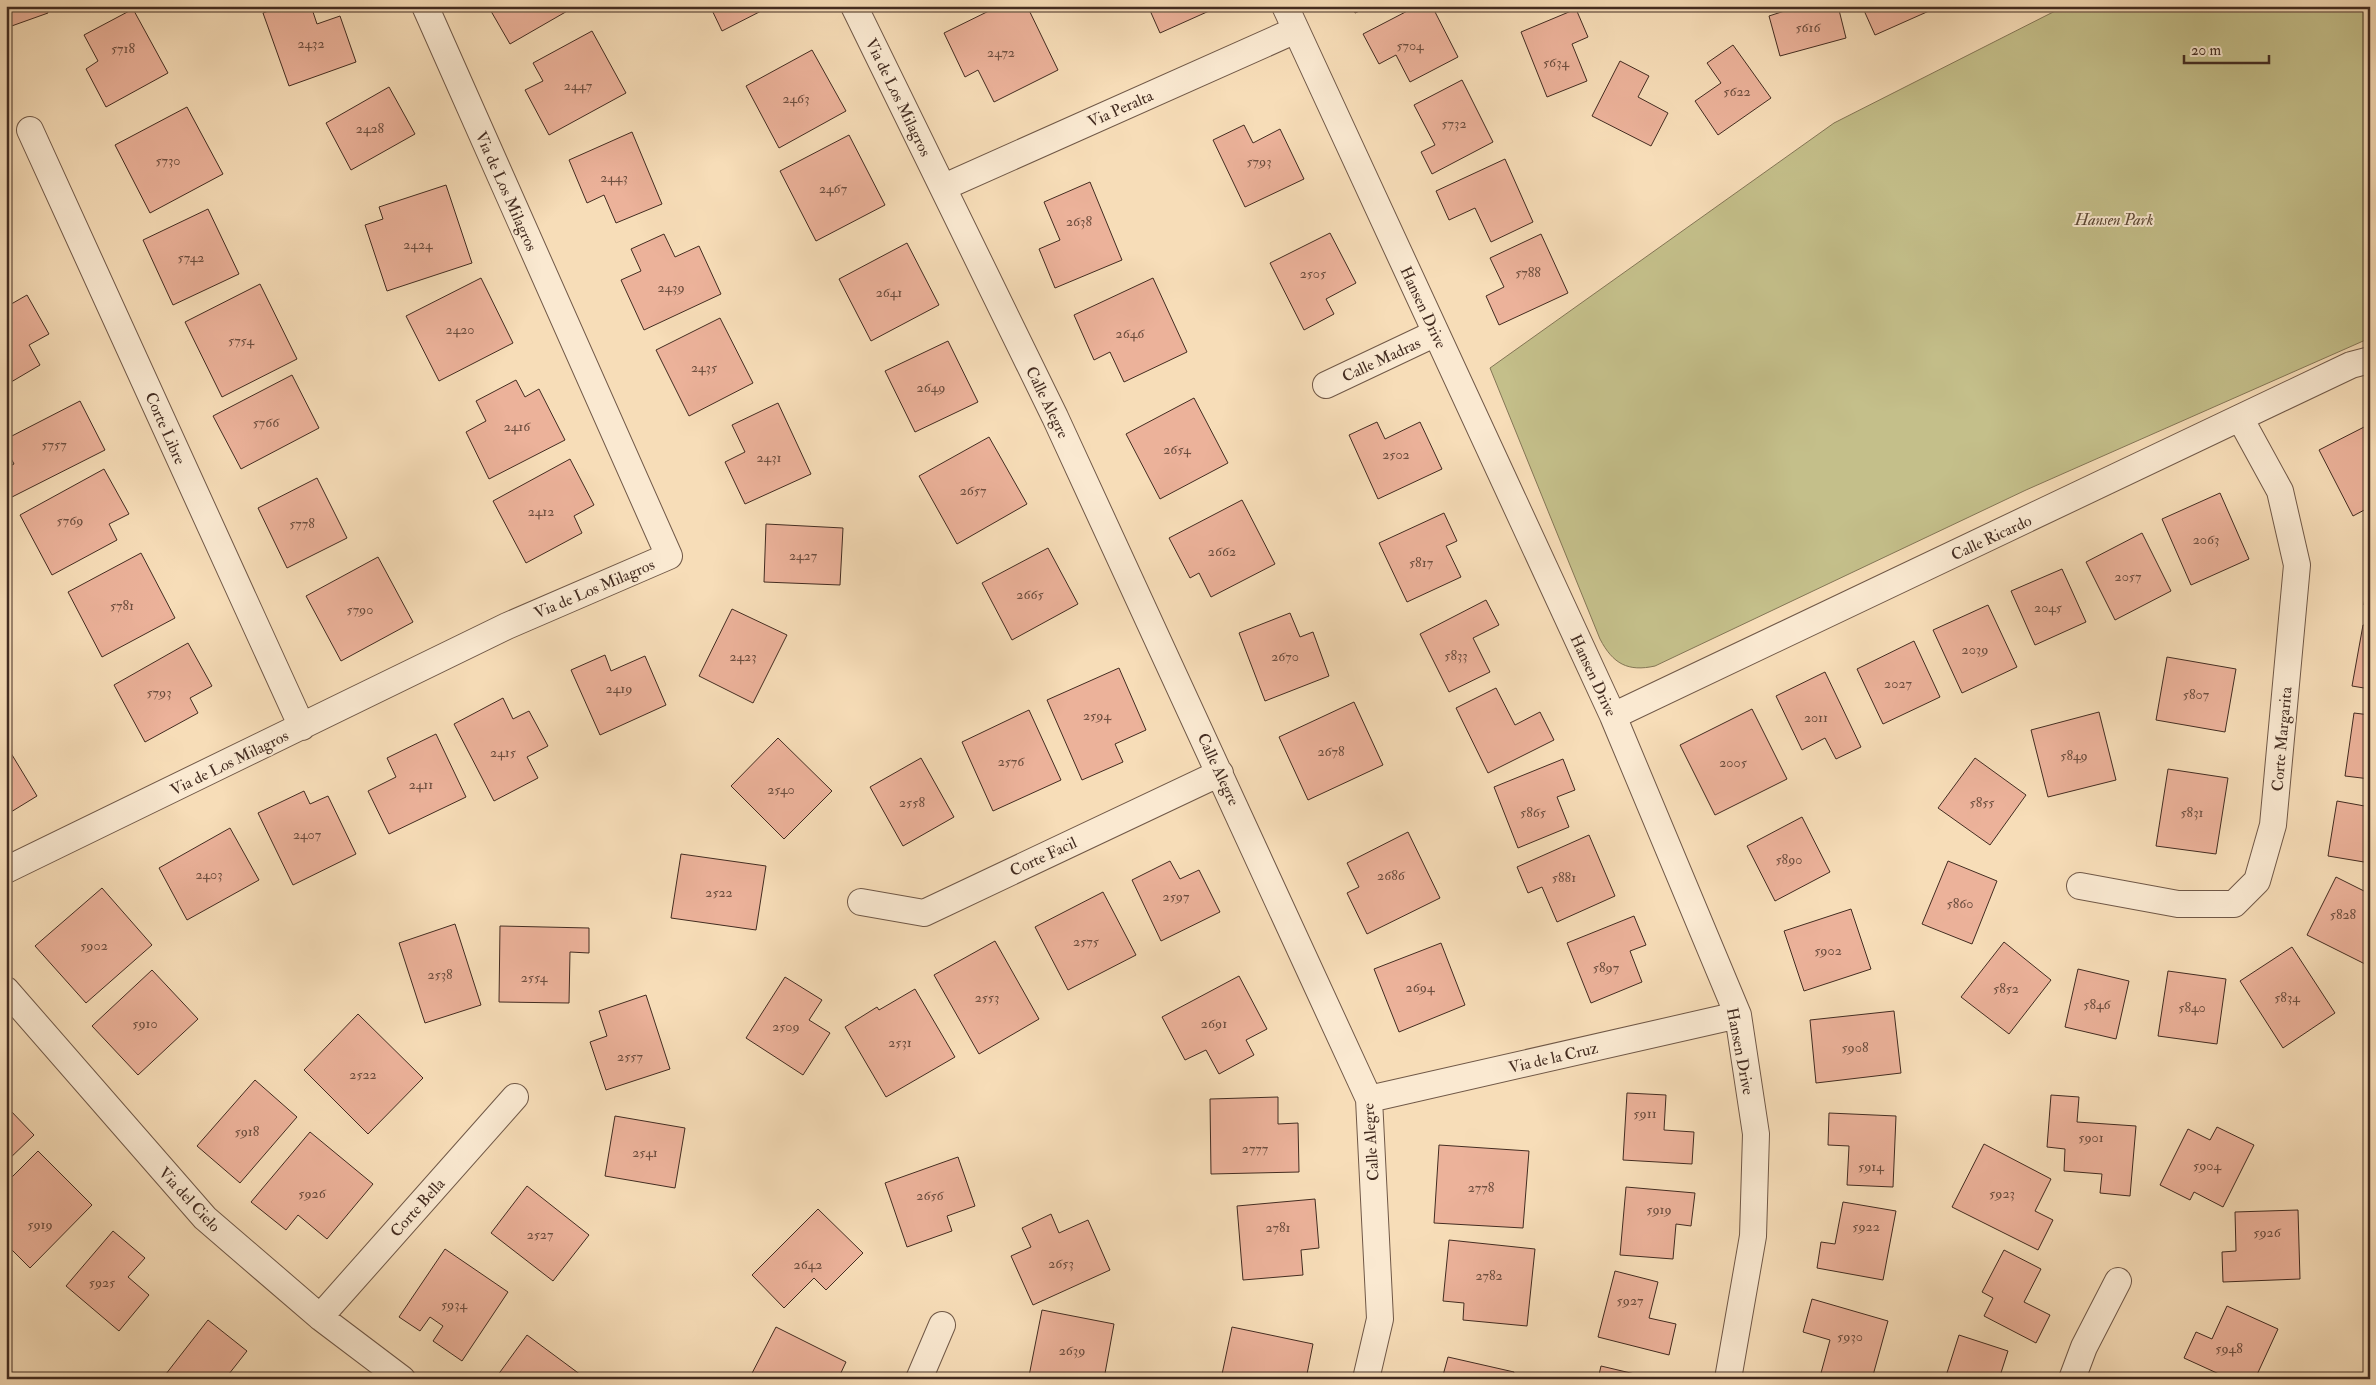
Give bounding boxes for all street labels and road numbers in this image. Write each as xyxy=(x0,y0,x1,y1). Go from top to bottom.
street label: Via de Los Milagros xyxy=(861,35,935,160)
street label: Via Peralta xyxy=(1085,85,1157,132)
street label: Via de Los Milagros xyxy=(471,128,541,254)
street label: Hansen Drive xyxy=(1395,263,1451,352)
street label: Calle Madras xyxy=(1339,333,1424,387)
street label: Calle Alegre xyxy=(1021,363,1073,442)
street label: Corte Libre xyxy=(140,389,190,468)
street label: Calle Ricardo xyxy=(1948,510,2035,565)
street label: Via de Los Milagros xyxy=(531,555,658,623)
street label: Hansen Drive xyxy=(1565,631,1621,720)
street label: Corte Margarita xyxy=(2267,686,2297,792)
street label: Via de Los Milagros xyxy=(167,726,292,800)
street label: Calle Alegre xyxy=(1193,730,1244,809)
street label: Corte Facil xyxy=(1007,833,1080,881)
street label: Hansen Drive xyxy=(1722,1006,1758,1097)
street label: Via de la Cruz xyxy=(1507,1038,1600,1078)
street label: Calle Alegre xyxy=(1358,1102,1384,1181)
street label: Via del Cielo xyxy=(154,1163,225,1237)
street label: Corte Bella xyxy=(386,1174,450,1241)

